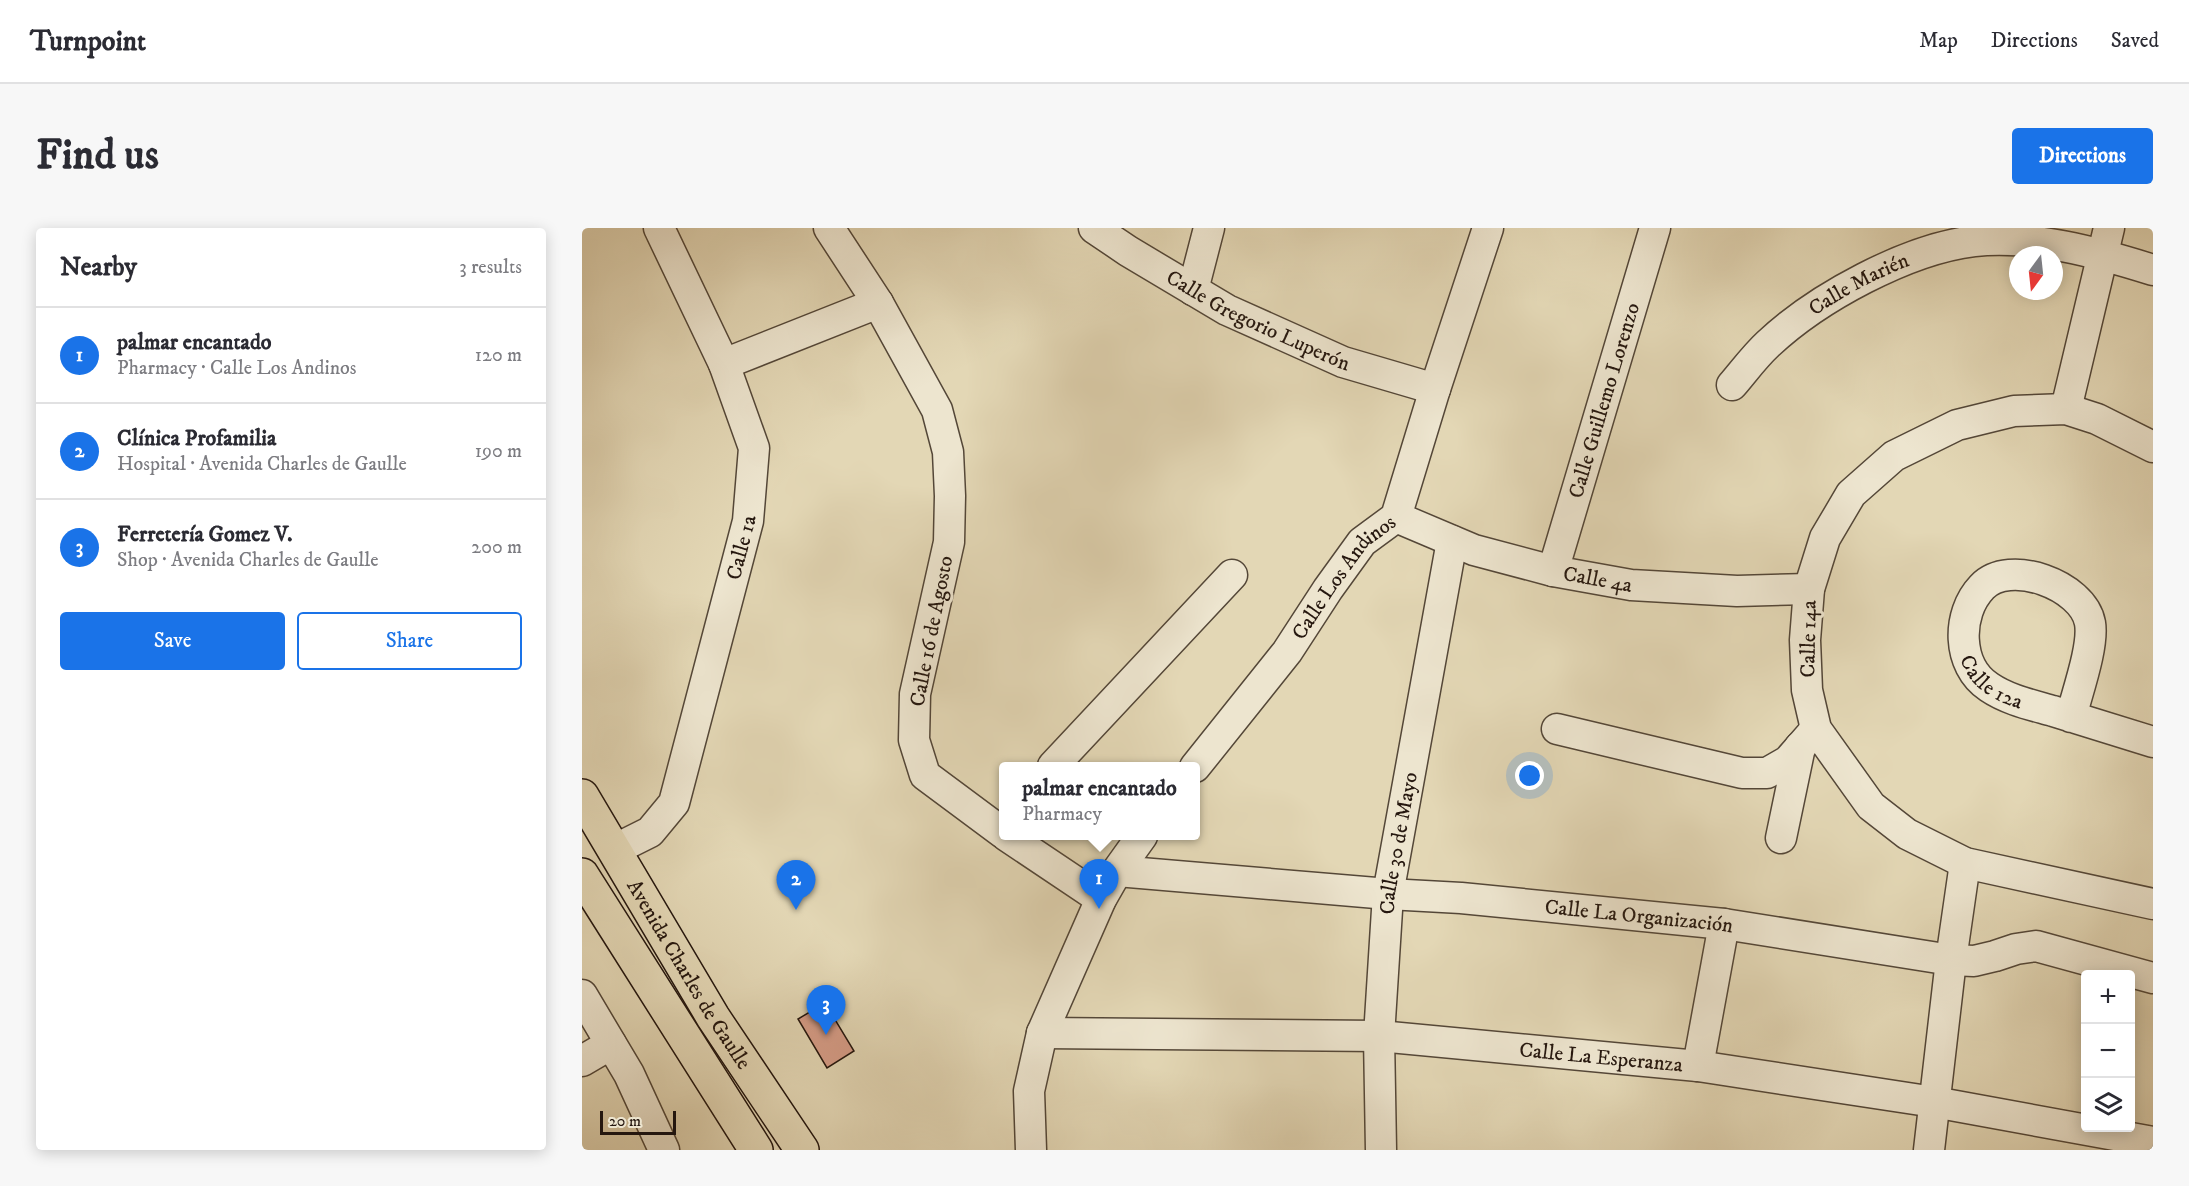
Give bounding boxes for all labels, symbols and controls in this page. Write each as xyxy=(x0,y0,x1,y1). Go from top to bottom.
text: Turnpoint xyxy=(30,24,146,59)
text: Map xyxy=(1919,28,1958,54)
text: Directions xyxy=(1991,28,2078,54)
text: Saved xyxy=(2111,28,2159,54)
button: Directions xyxy=(2012,128,2153,184)
text: Find us xyxy=(36,130,159,182)
north arrow xyxy=(2009,246,2063,300)
street label: Calle Marién xyxy=(1804,248,1913,322)
text: Nearby xyxy=(60,251,137,284)
text: 3 results xyxy=(459,255,522,280)
street label: Calle Gregorio Luperón xyxy=(1161,265,1353,377)
street label: Calle Guillemo Lorenzo xyxy=(1563,300,1646,502)
text: palmar encantado xyxy=(117,329,272,356)
text: 1 xyxy=(76,343,83,368)
text: 120 m xyxy=(475,343,522,368)
text: Pharmacy · Calle Los Andinos xyxy=(117,356,357,381)
text: Clínica Profamilia xyxy=(117,425,276,452)
text: 2 xyxy=(75,439,84,464)
text: 190 m xyxy=(475,439,522,464)
text: Hospital · Avenida Charles de Gaulle xyxy=(117,452,407,477)
street label: Calle Los Andinos xyxy=(1287,510,1401,645)
street label: Calle 1a xyxy=(721,515,762,583)
text: Ferretería Gomez V. xyxy=(117,521,293,548)
text: 3 xyxy=(76,535,83,560)
text: 200 m xyxy=(471,535,522,560)
text: Shop · Avenida Charles de Gaulle xyxy=(117,548,379,573)
street label: Calle 16 de Agosto xyxy=(905,554,959,709)
street label: Calle 4a xyxy=(1561,561,1634,599)
street label: Calle 14a xyxy=(1795,600,1823,678)
button: Save xyxy=(60,612,285,670)
button: Share xyxy=(297,612,522,670)
street label: Calle 12a xyxy=(1953,651,2026,715)
your location xyxy=(1515,761,1544,790)
popup xyxy=(999,762,1200,840)
street label: Calle 30 de Mayo xyxy=(1375,770,1424,915)
text: palmar encantado xyxy=(1022,775,1177,802)
text: Pharmacy xyxy=(1022,802,1102,827)
pin: 2 xyxy=(776,860,816,910)
pin: 1 xyxy=(1080,860,1118,909)
street label: Avenida Charles de Gaulle xyxy=(620,875,757,1075)
street label: Calle La Organización xyxy=(1544,894,1735,939)
map controls xyxy=(2081,970,2135,1132)
button: + xyxy=(2081,970,2135,1024)
pin: 3 xyxy=(806,986,846,1035)
button: − xyxy=(2081,1024,2135,1078)
street label: Calle La Esperanza xyxy=(1518,1037,1684,1079)
button: layers xyxy=(2081,1078,2135,1132)
scale bar xyxy=(600,1108,676,1136)
text: 20 m xyxy=(609,1111,641,1131)

